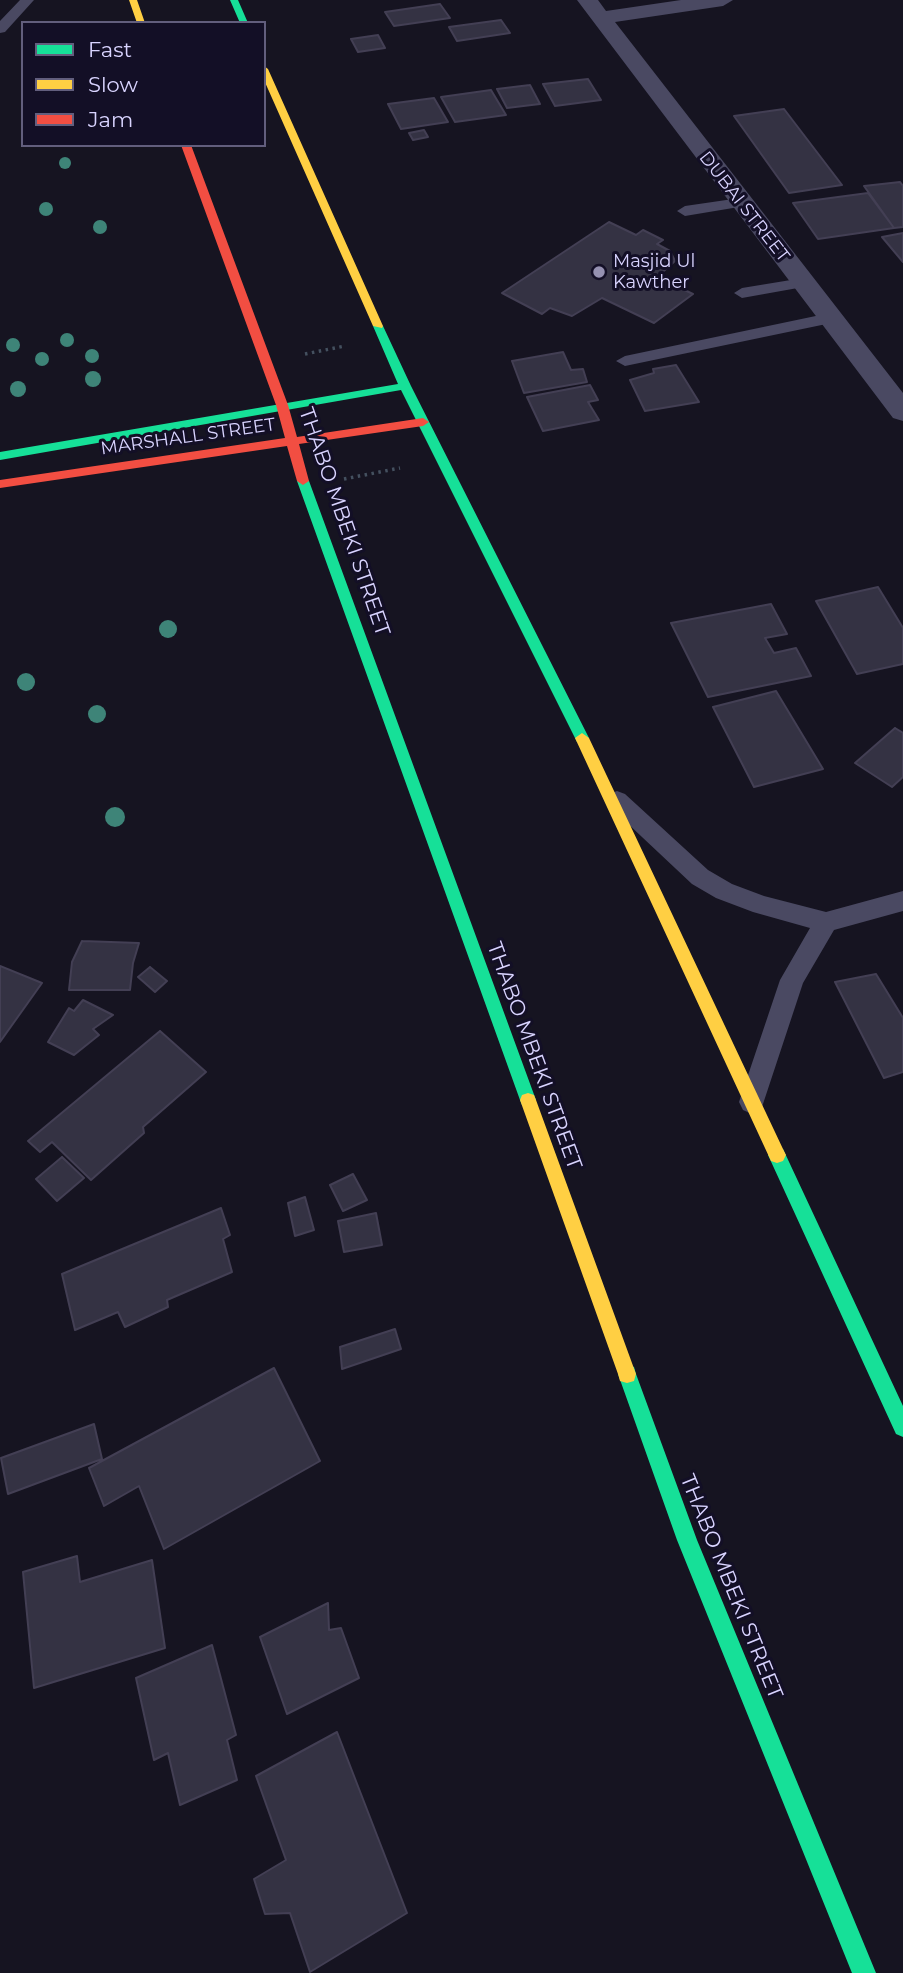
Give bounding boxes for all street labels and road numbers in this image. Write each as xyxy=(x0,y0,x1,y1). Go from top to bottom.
street label: DUBAI STREET xyxy=(694,147,794,267)
street label: THABO MBEKI STREET xyxy=(293,404,395,640)
street label: MARSHALL STREET xyxy=(99,414,277,460)
street label: THABO MBEKI STREET xyxy=(481,939,587,1173)
street label: THABO MBEKI STREET xyxy=(674,1471,788,1703)

